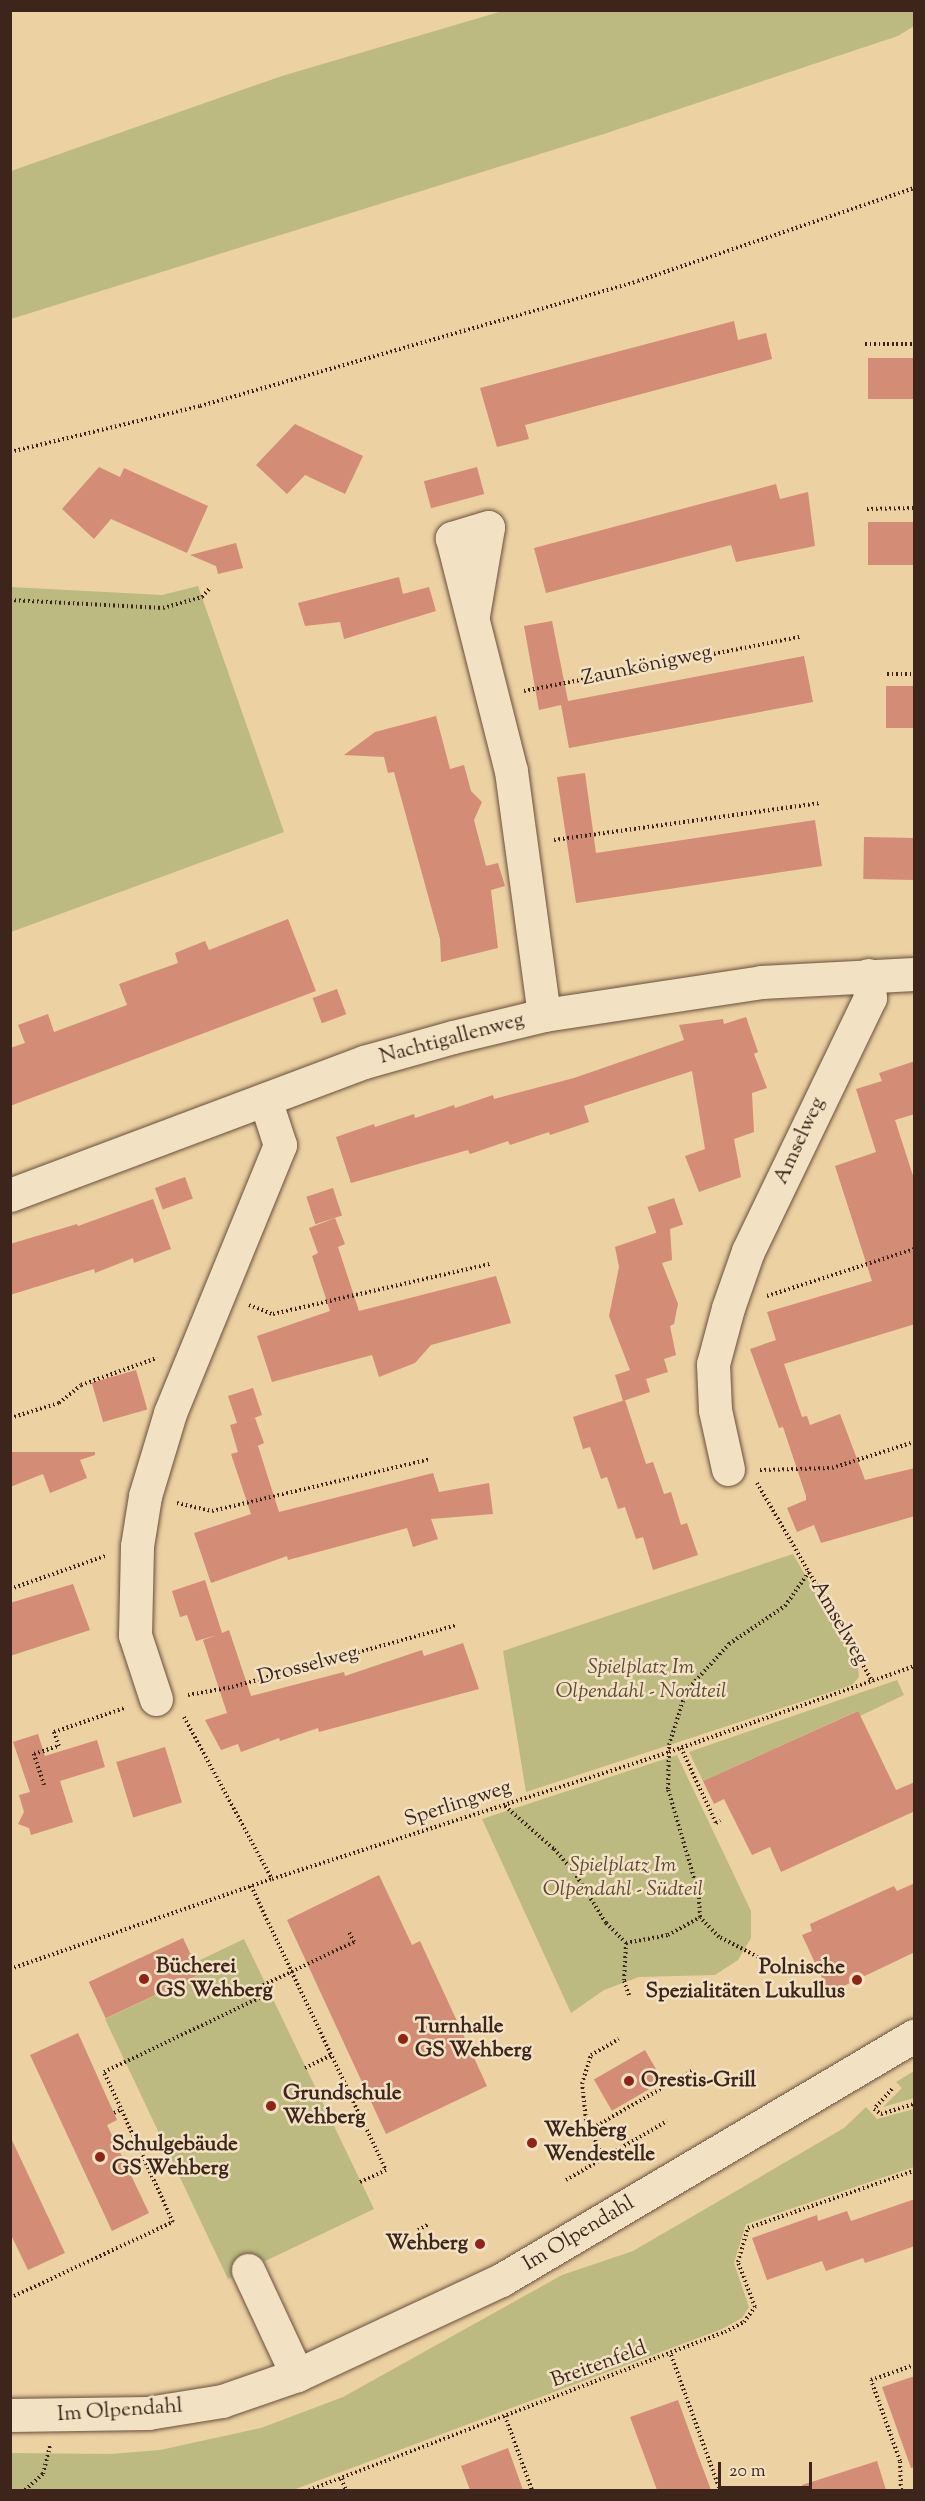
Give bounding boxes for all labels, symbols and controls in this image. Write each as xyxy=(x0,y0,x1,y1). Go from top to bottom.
street label: Zaunkönigweg xyxy=(580,640,714,692)
street label: Nachtigallenweg xyxy=(377,1008,527,1070)
street label: Amselweg xyxy=(769,1093,831,1189)
street label: Amselweg xyxy=(805,1576,873,1670)
street label: Drosselweg xyxy=(255,1641,361,1691)
park label: Spielplatz Im Olpendahl - Nordteil xyxy=(556,1655,726,1705)
street label: Sperlingweg xyxy=(401,1775,515,1833)
park label: Spielplatz Im Olpendahl - Südteil xyxy=(543,1853,703,1903)
place label: Bücherei GS Wehberg xyxy=(156,1954,273,2004)
place label: Polnische Spezialitäten Lukullus xyxy=(645,1955,845,2005)
marker: Bücherei GS Wehberg xyxy=(137,1972,151,1986)
marker: Polnische Spezialitäten Lukullus xyxy=(850,1973,864,1987)
place label: Turnhalle GS Wehberg xyxy=(415,2014,532,2064)
marker: Turnhalle GS Wehberg xyxy=(396,2032,410,2046)
place label: Orestis-Grill xyxy=(641,2068,756,2094)
marker: Orestis-Grill xyxy=(622,2074,636,2088)
place label: Grundschule Wehberg xyxy=(283,2081,402,2131)
marker: Grundschule Wehberg xyxy=(264,2099,278,2113)
place label: Wehberg Wendestelle xyxy=(544,2118,655,2168)
place label: Schulgebäude GS Wehberg xyxy=(112,2132,238,2182)
marker: Wehberg Wendestelle xyxy=(525,2136,539,2150)
marker: Schulgebäude GS Wehberg xyxy=(93,2150,107,2164)
street label: Im Olpendahl xyxy=(519,2191,639,2277)
place label: Wehberg xyxy=(386,2231,468,2257)
marker: Wehberg xyxy=(473,2237,487,2251)
street label: Breitenfeld xyxy=(548,2336,650,2394)
street label: Im Olpendahl xyxy=(56,2394,184,2428)
scale bar xyxy=(721,2450,816,2488)
text: 20 m xyxy=(729,2459,766,2485)

